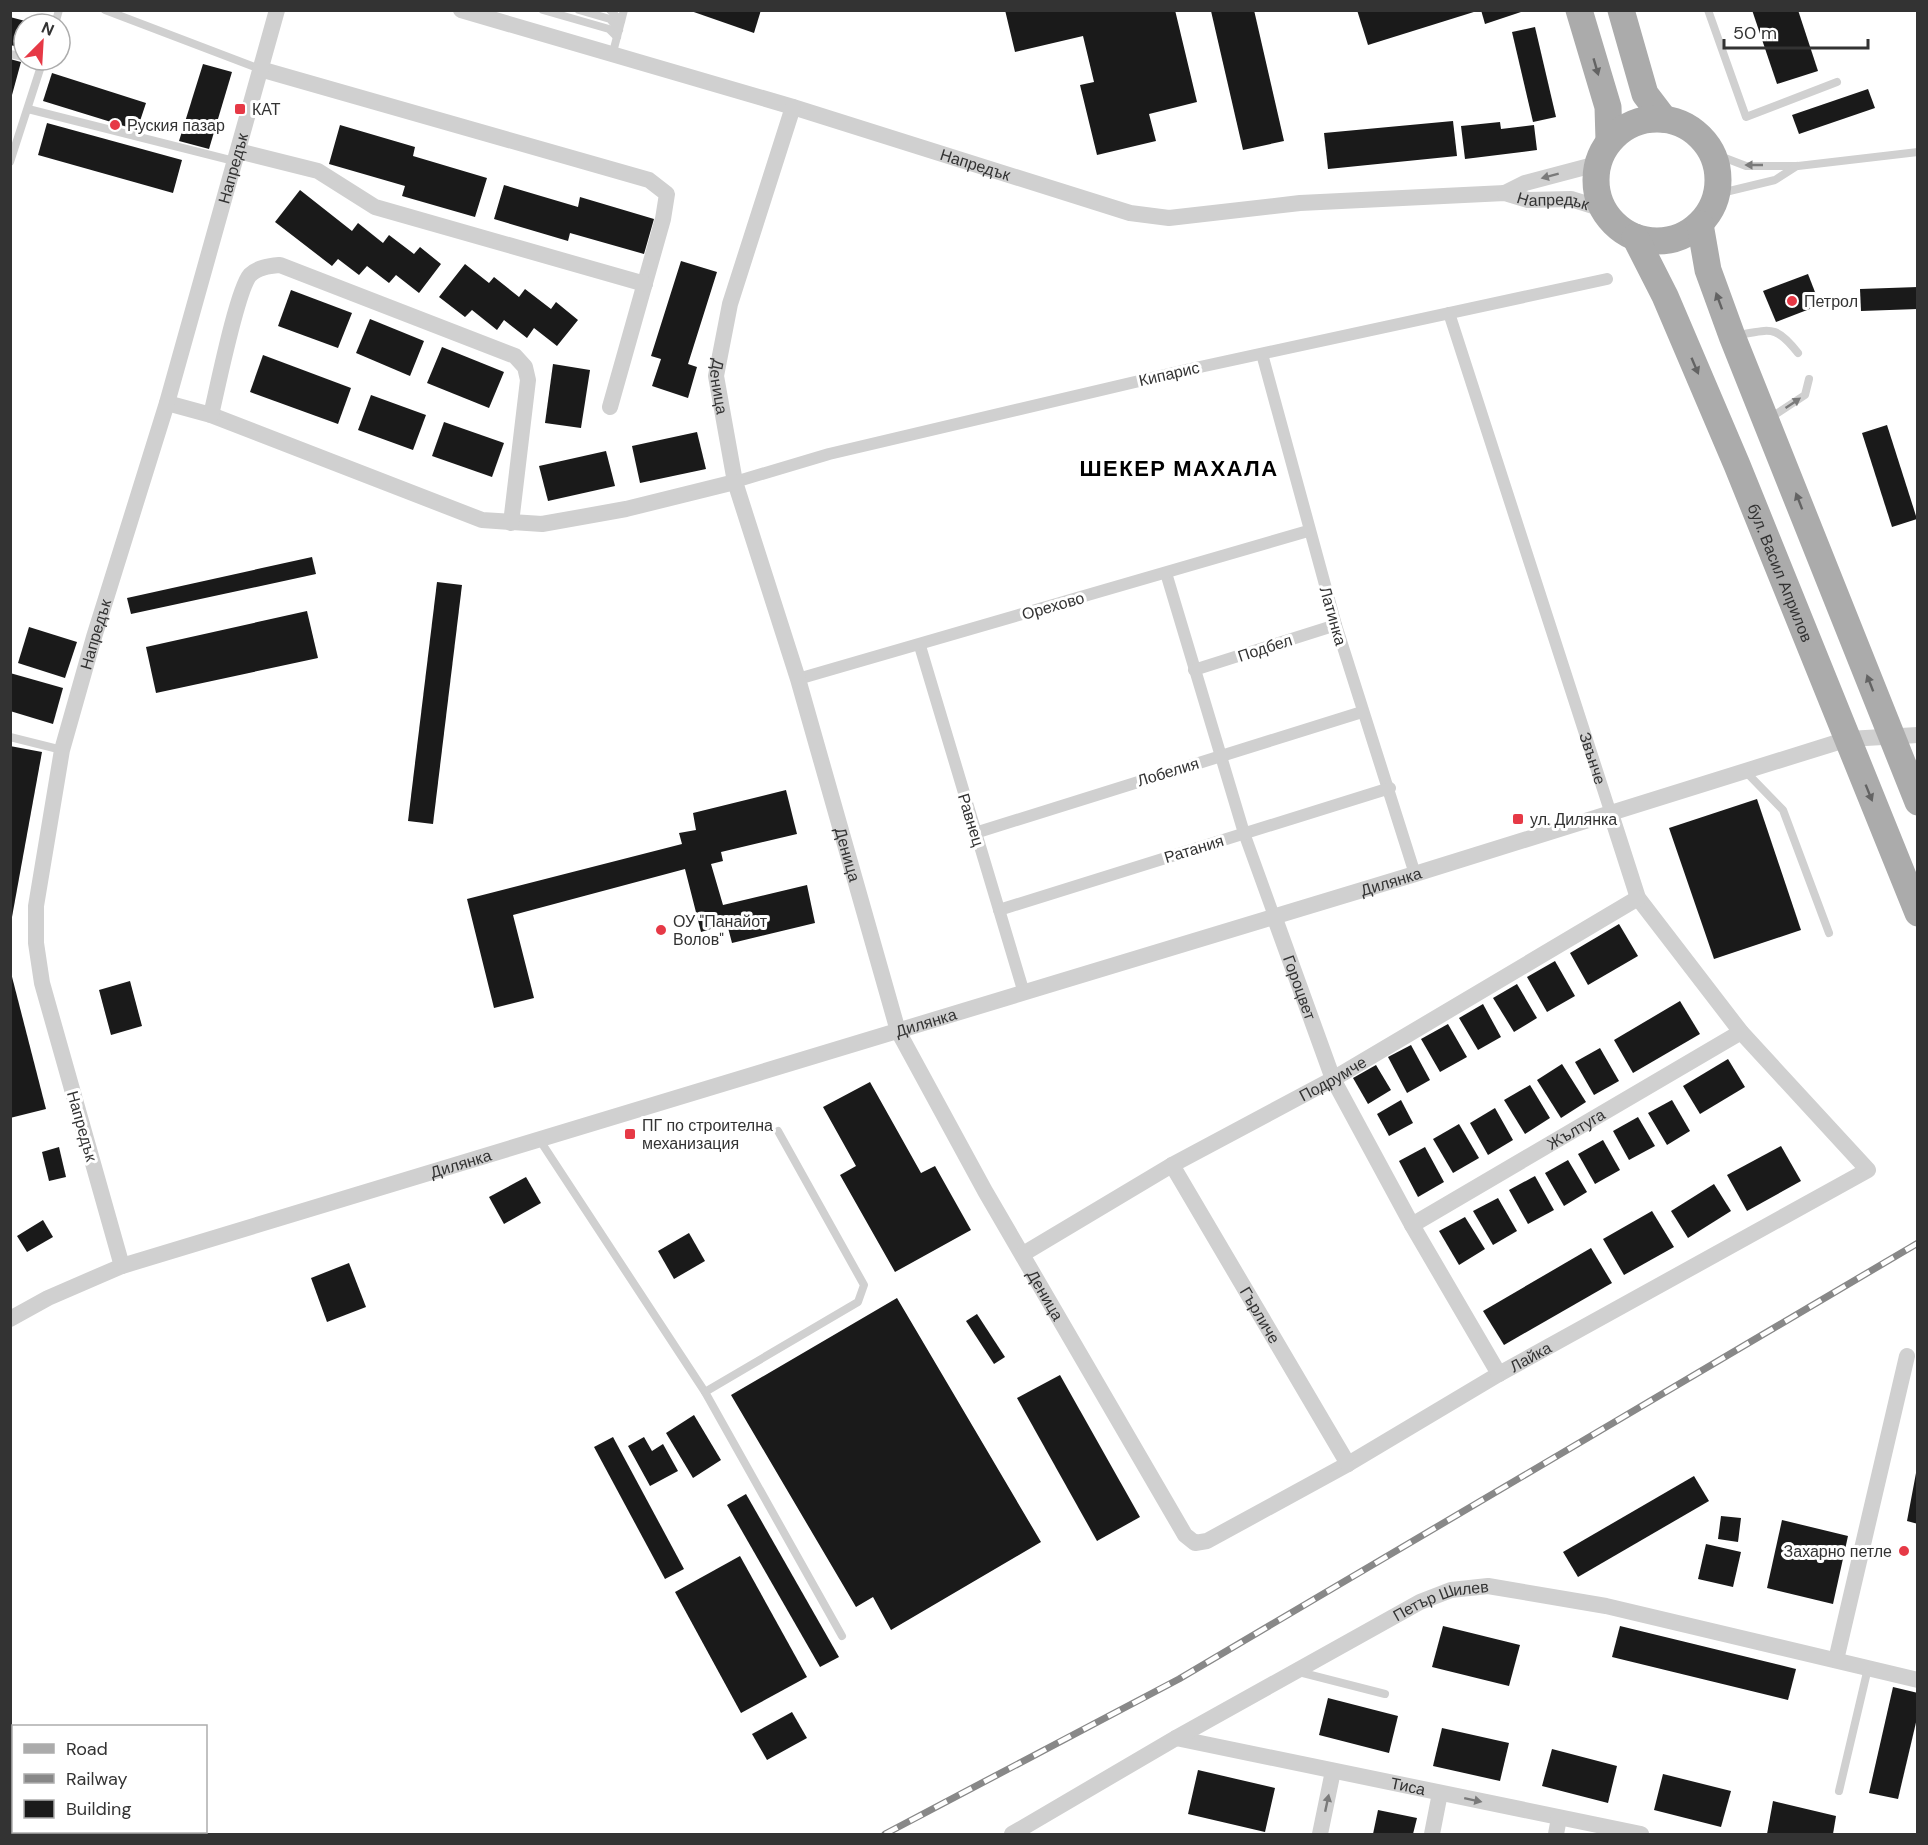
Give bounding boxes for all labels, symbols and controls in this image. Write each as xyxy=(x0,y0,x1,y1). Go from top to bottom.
north arrow xyxy=(12,12,72,72)
scale bar xyxy=(1724,12,1868,50)
text: N xyxy=(38,17,57,41)
text: 50 m xyxy=(1733,21,1777,45)
one-way arrow xyxy=(1592,58,1601,76)
place label: КАТ xyxy=(252,99,281,120)
marker: КАТ xyxy=(233,102,247,116)
place label: Руския пазар xyxy=(127,115,225,136)
marker: Руския пазар xyxy=(108,118,122,132)
street label: Напредък xyxy=(213,130,253,206)
street label: Напредък xyxy=(938,143,1014,186)
one-way arrow xyxy=(1744,160,1763,170)
one-way arrow xyxy=(1541,172,1559,181)
street label: Напредък xyxy=(1515,187,1593,215)
one-way arrow xyxy=(1714,291,1724,309)
place label: Петрол xyxy=(1804,291,1858,312)
marker: Петрол xyxy=(1785,294,1799,308)
street label: Деница xyxy=(705,357,733,416)
street label: Кипарис xyxy=(1137,357,1201,391)
one-way arrow xyxy=(1690,358,1700,376)
one-way arrow xyxy=(1785,398,1801,409)
district label: ШЕКЕР МАХАЛА xyxy=(1079,454,1279,483)
one-way arrow xyxy=(1794,492,1803,510)
street label: бул. Васил Априлов xyxy=(1743,500,1818,645)
street label: Латинка xyxy=(1315,584,1351,648)
street label: Орехово xyxy=(1019,587,1087,625)
street label: Напредък xyxy=(75,596,116,672)
street label: Подбел xyxy=(1235,629,1295,667)
one-way arrow xyxy=(1865,674,1875,692)
street label: Звънче xyxy=(1575,730,1611,787)
street label: Лобелия xyxy=(1134,753,1202,791)
one-way arrow xyxy=(1865,785,1875,803)
street label: Равнец xyxy=(953,791,989,849)
place label: ул. Дилянка xyxy=(1530,809,1617,830)
marker: ул. Дилянка xyxy=(1511,812,1525,826)
street label: Деница xyxy=(830,825,866,884)
street label: Ратания xyxy=(1162,830,1226,868)
street label: Дилянка xyxy=(1358,862,1424,900)
place label: ОУ "Панайот Волов" xyxy=(673,911,768,950)
marker: ОУ "Панайот Волов" xyxy=(654,923,668,937)
street label: Гороцвет xyxy=(1279,952,1321,1023)
street label: Дилянка xyxy=(893,1003,959,1041)
street label: Подрумче xyxy=(1295,1051,1370,1106)
street label: Напредък xyxy=(62,1088,102,1165)
street label: Жълтуга xyxy=(1543,1104,1609,1154)
place label: ПГ по строителна механизация xyxy=(642,1115,773,1154)
marker: ПГ по строителна механизация xyxy=(623,1127,637,1141)
street label: Дилянка xyxy=(428,1144,494,1182)
street label: Деница xyxy=(1022,1266,1069,1324)
street label: Гърличе xyxy=(1235,1283,1285,1347)
street label: Лайка xyxy=(1506,1337,1555,1377)
place label: Захарно петле xyxy=(1784,1541,1892,1562)
marker: Захарно петле xyxy=(1897,1544,1911,1558)
street label: Петър Шилев xyxy=(1389,1576,1490,1626)
legend xyxy=(12,1725,207,1833)
text: Road xyxy=(66,1737,108,1761)
text: Railway xyxy=(66,1767,128,1791)
street label: Тиса xyxy=(1389,1772,1427,1800)
one-way arrow xyxy=(1322,1793,1332,1812)
one-way arrow xyxy=(1463,1796,1482,1805)
text: Building xyxy=(66,1797,131,1821)

